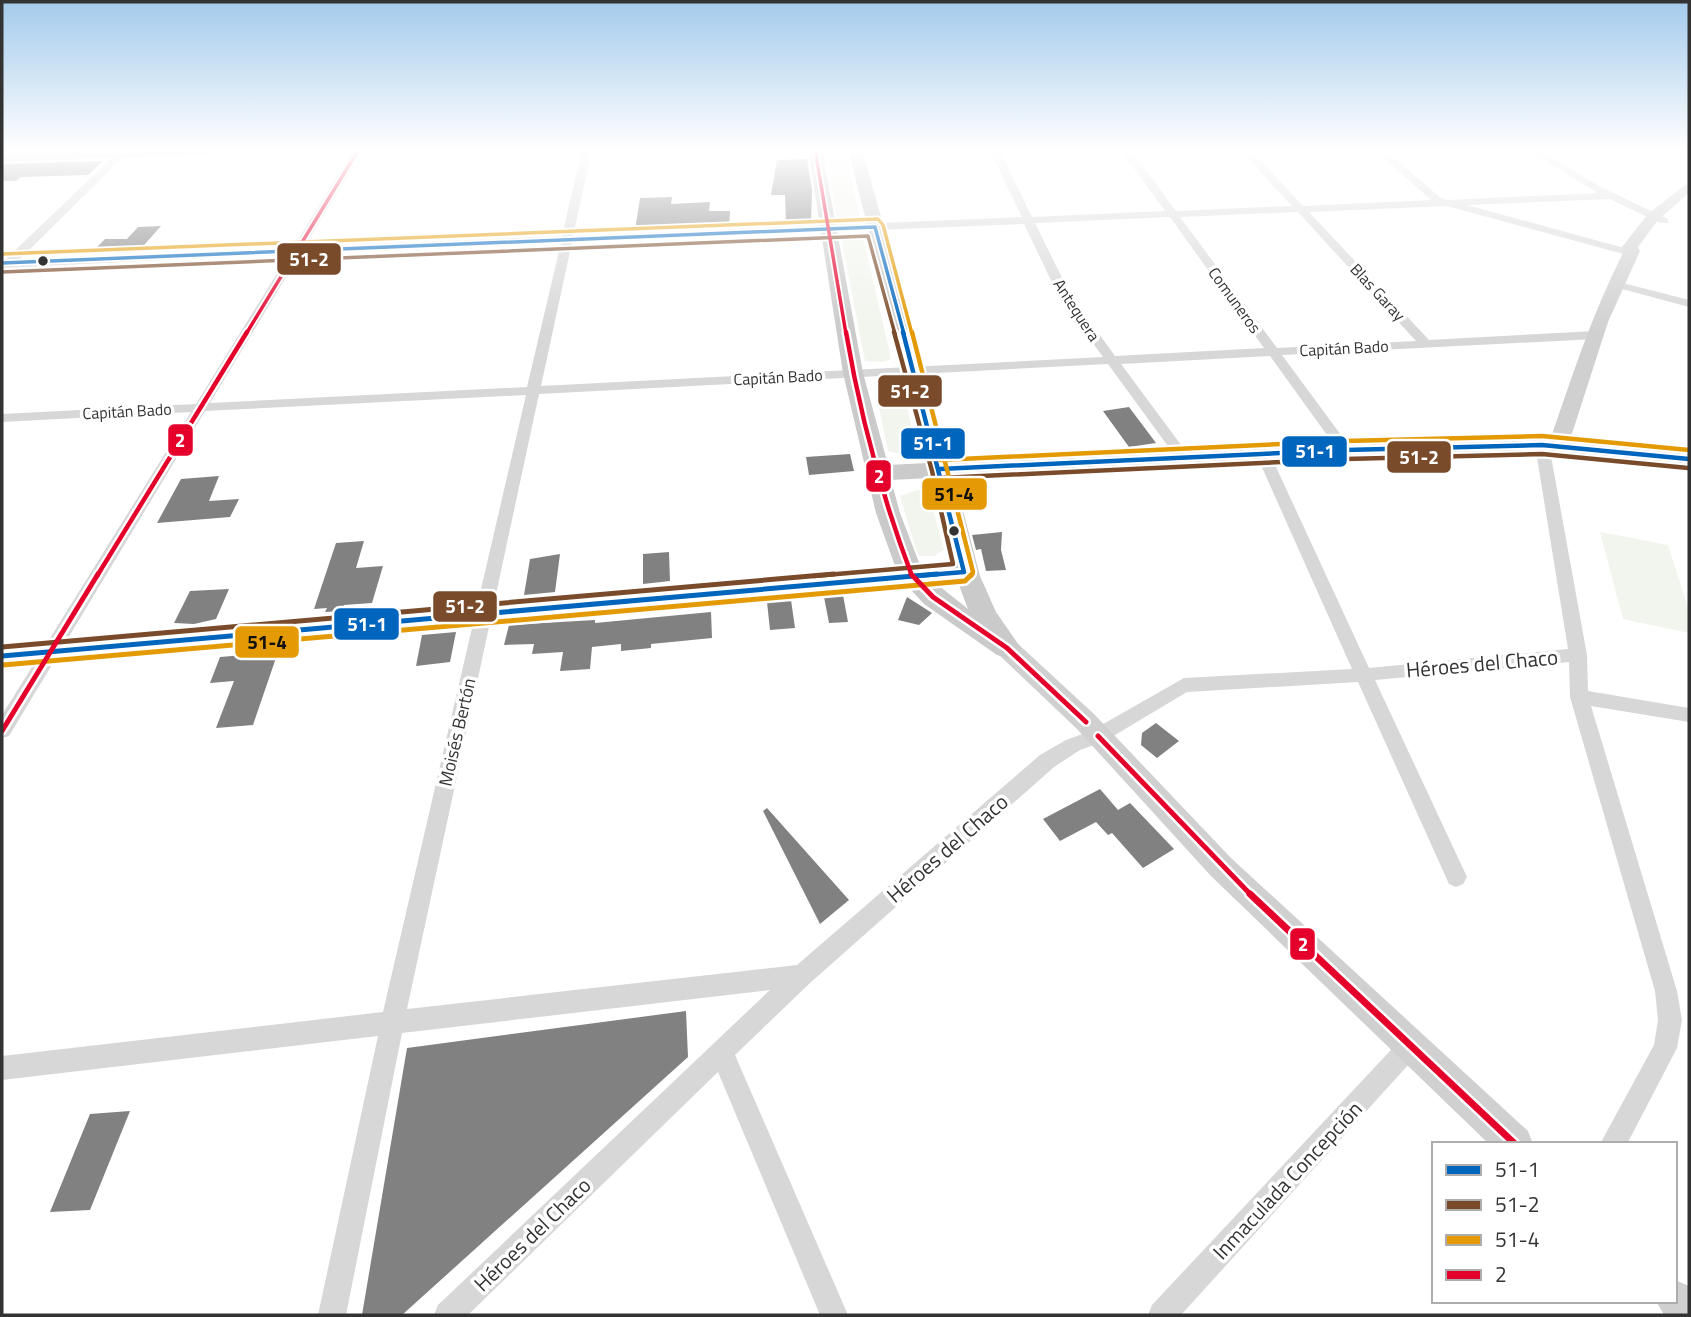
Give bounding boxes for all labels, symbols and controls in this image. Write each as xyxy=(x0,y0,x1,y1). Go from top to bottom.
line badge: 51-2 xyxy=(276,242,342,276)
text: 51-2 xyxy=(289,244,329,273)
unlabelled marker xyxy=(36,254,50,268)
street label: Blas Garay xyxy=(1345,258,1411,327)
street label: Comuneros xyxy=(1203,262,1267,338)
street label: Antequera xyxy=(1048,274,1106,346)
street label: Capitán Bado xyxy=(1299,334,1389,362)
street label: Capitán Bado xyxy=(733,363,823,391)
line badge: 51-2 xyxy=(877,374,943,408)
text: 51-2 xyxy=(890,376,930,405)
street label: Capitán Bado xyxy=(82,397,172,425)
line badge: 2 xyxy=(167,423,194,457)
text: 2 xyxy=(175,425,185,454)
line badge: 51-1 xyxy=(900,427,966,460)
text: 51-1 xyxy=(913,428,953,457)
line badge: 51-1 xyxy=(1281,435,1348,468)
text: 51-1 xyxy=(1295,436,1335,465)
line badge: 51-2 xyxy=(1386,440,1452,474)
text: 51-2 xyxy=(1399,442,1439,471)
line badge: 2 xyxy=(865,459,892,493)
text: 2 xyxy=(874,461,884,490)
line badge: 51-4 xyxy=(921,477,988,511)
text: 51-4 xyxy=(934,479,974,508)
unlabelled marker xyxy=(947,524,961,538)
line badge: 51-2 xyxy=(432,590,498,623)
text: 51-2 xyxy=(445,591,485,620)
line badge: 51-1 xyxy=(333,607,400,641)
text: 51-1 xyxy=(347,609,387,638)
line badge: 51-4 xyxy=(234,625,300,659)
text: 51-4 xyxy=(247,627,287,656)
street label: Héroes del Chaco xyxy=(1405,640,1559,686)
street label: Moisés Bertón xyxy=(431,675,483,789)
street label: Héroes del Chaco xyxy=(879,786,1015,910)
line badge: 2 xyxy=(1289,927,1316,961)
text: 2 xyxy=(1298,929,1308,958)
street label: Inmaculada Concepción xyxy=(1205,1093,1369,1267)
legend xyxy=(1432,1142,1677,1303)
text: 51-1 xyxy=(1495,1153,1539,1185)
street label: Héroes del Chaco xyxy=(466,1170,598,1298)
text: 51-2 xyxy=(1495,1188,1539,1220)
text: 51-4 xyxy=(1495,1223,1539,1255)
text: 2 xyxy=(1495,1258,1507,1290)

